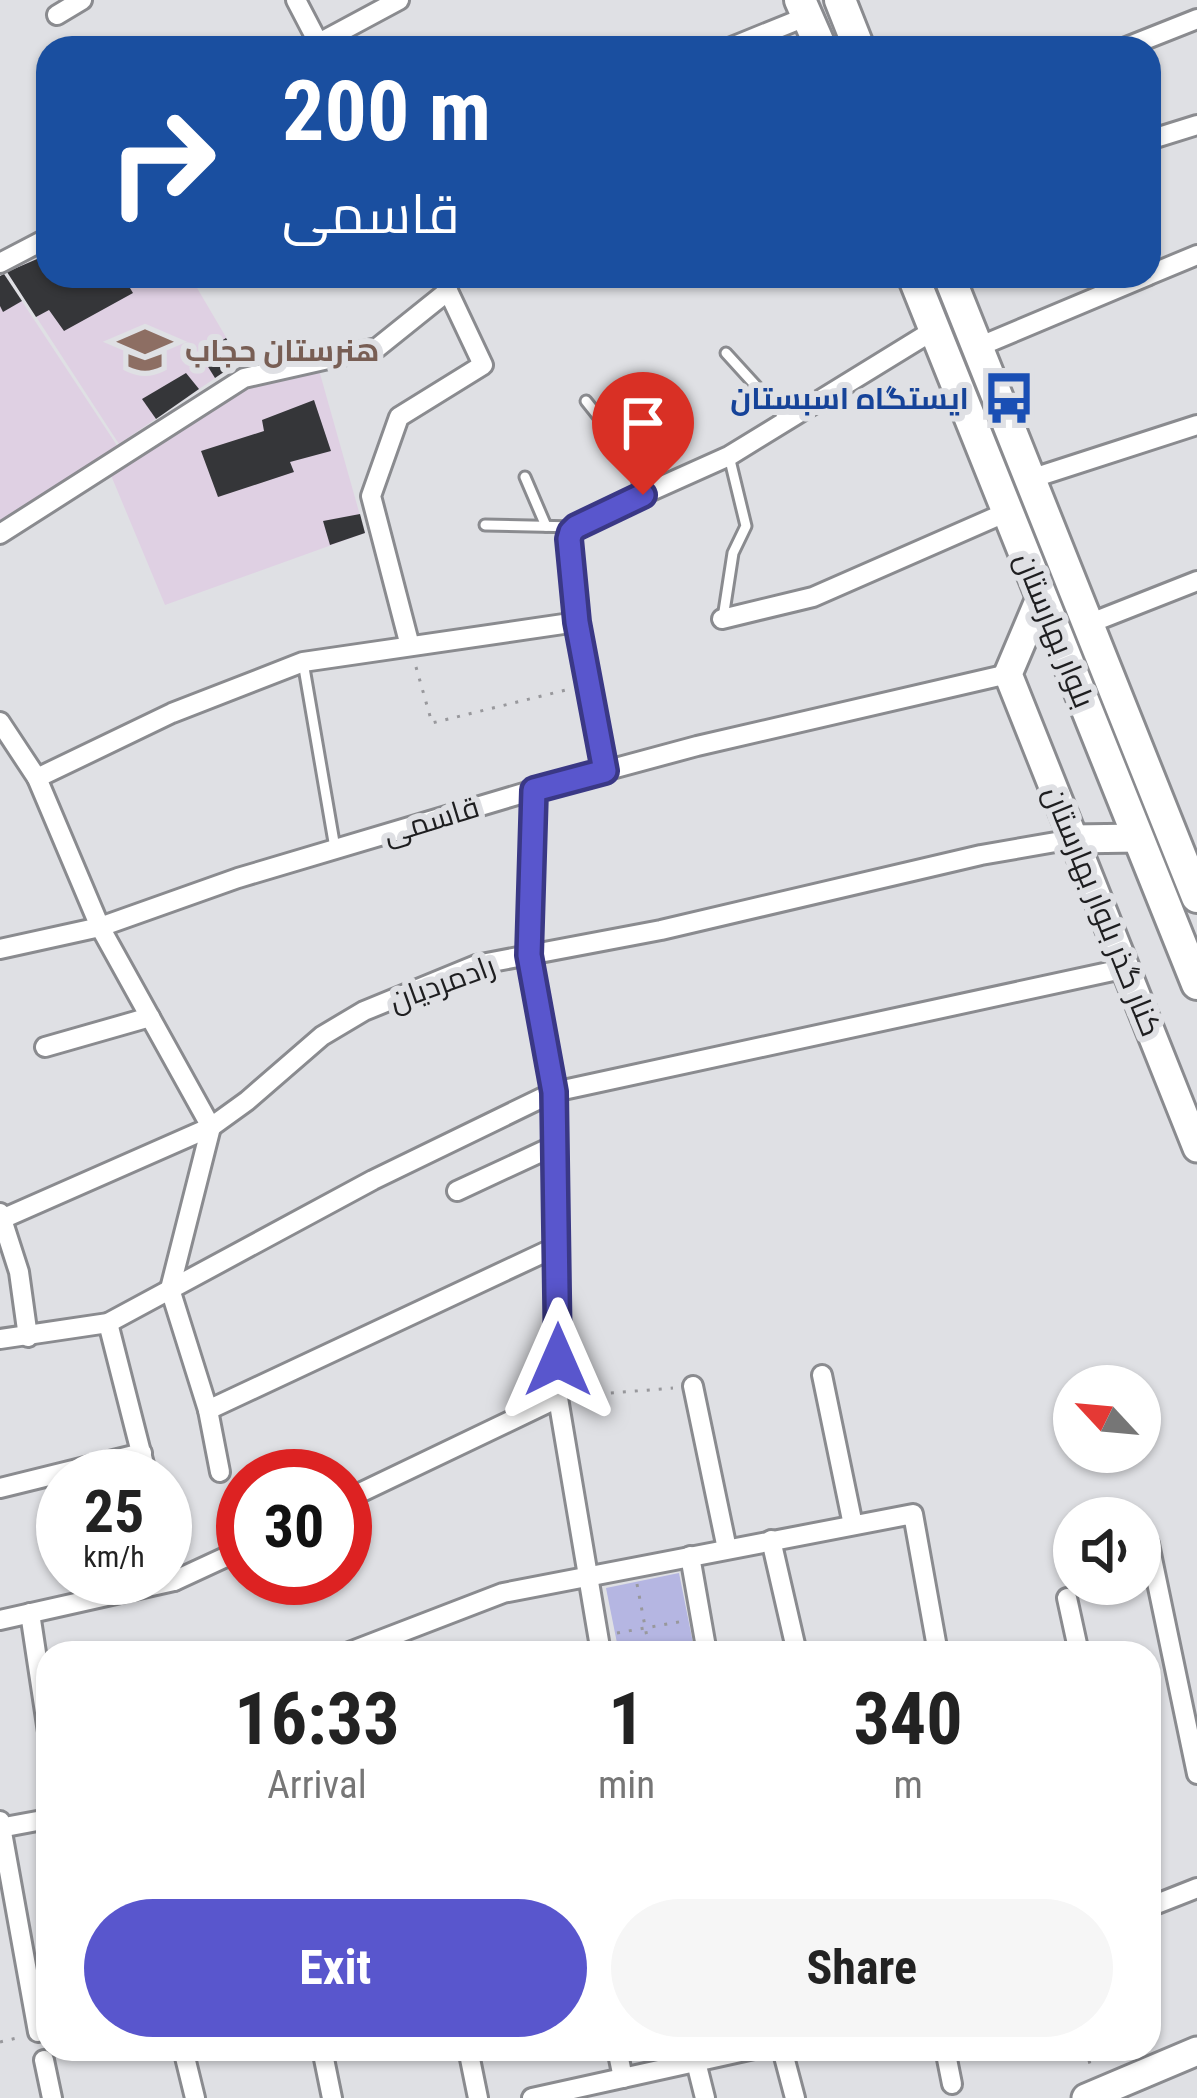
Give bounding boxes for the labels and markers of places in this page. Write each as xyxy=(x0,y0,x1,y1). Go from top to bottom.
school or university icon: هنرستان حجاب xyxy=(116,321,174,379)
place label: هنرستان حجاب xyxy=(185,333,379,369)
bus stop icon: ایستگاه اسبستان xyxy=(980,369,1038,427)
pin xyxy=(592,372,694,495)
place label: ایستگاه اسبستان xyxy=(730,381,969,416)

